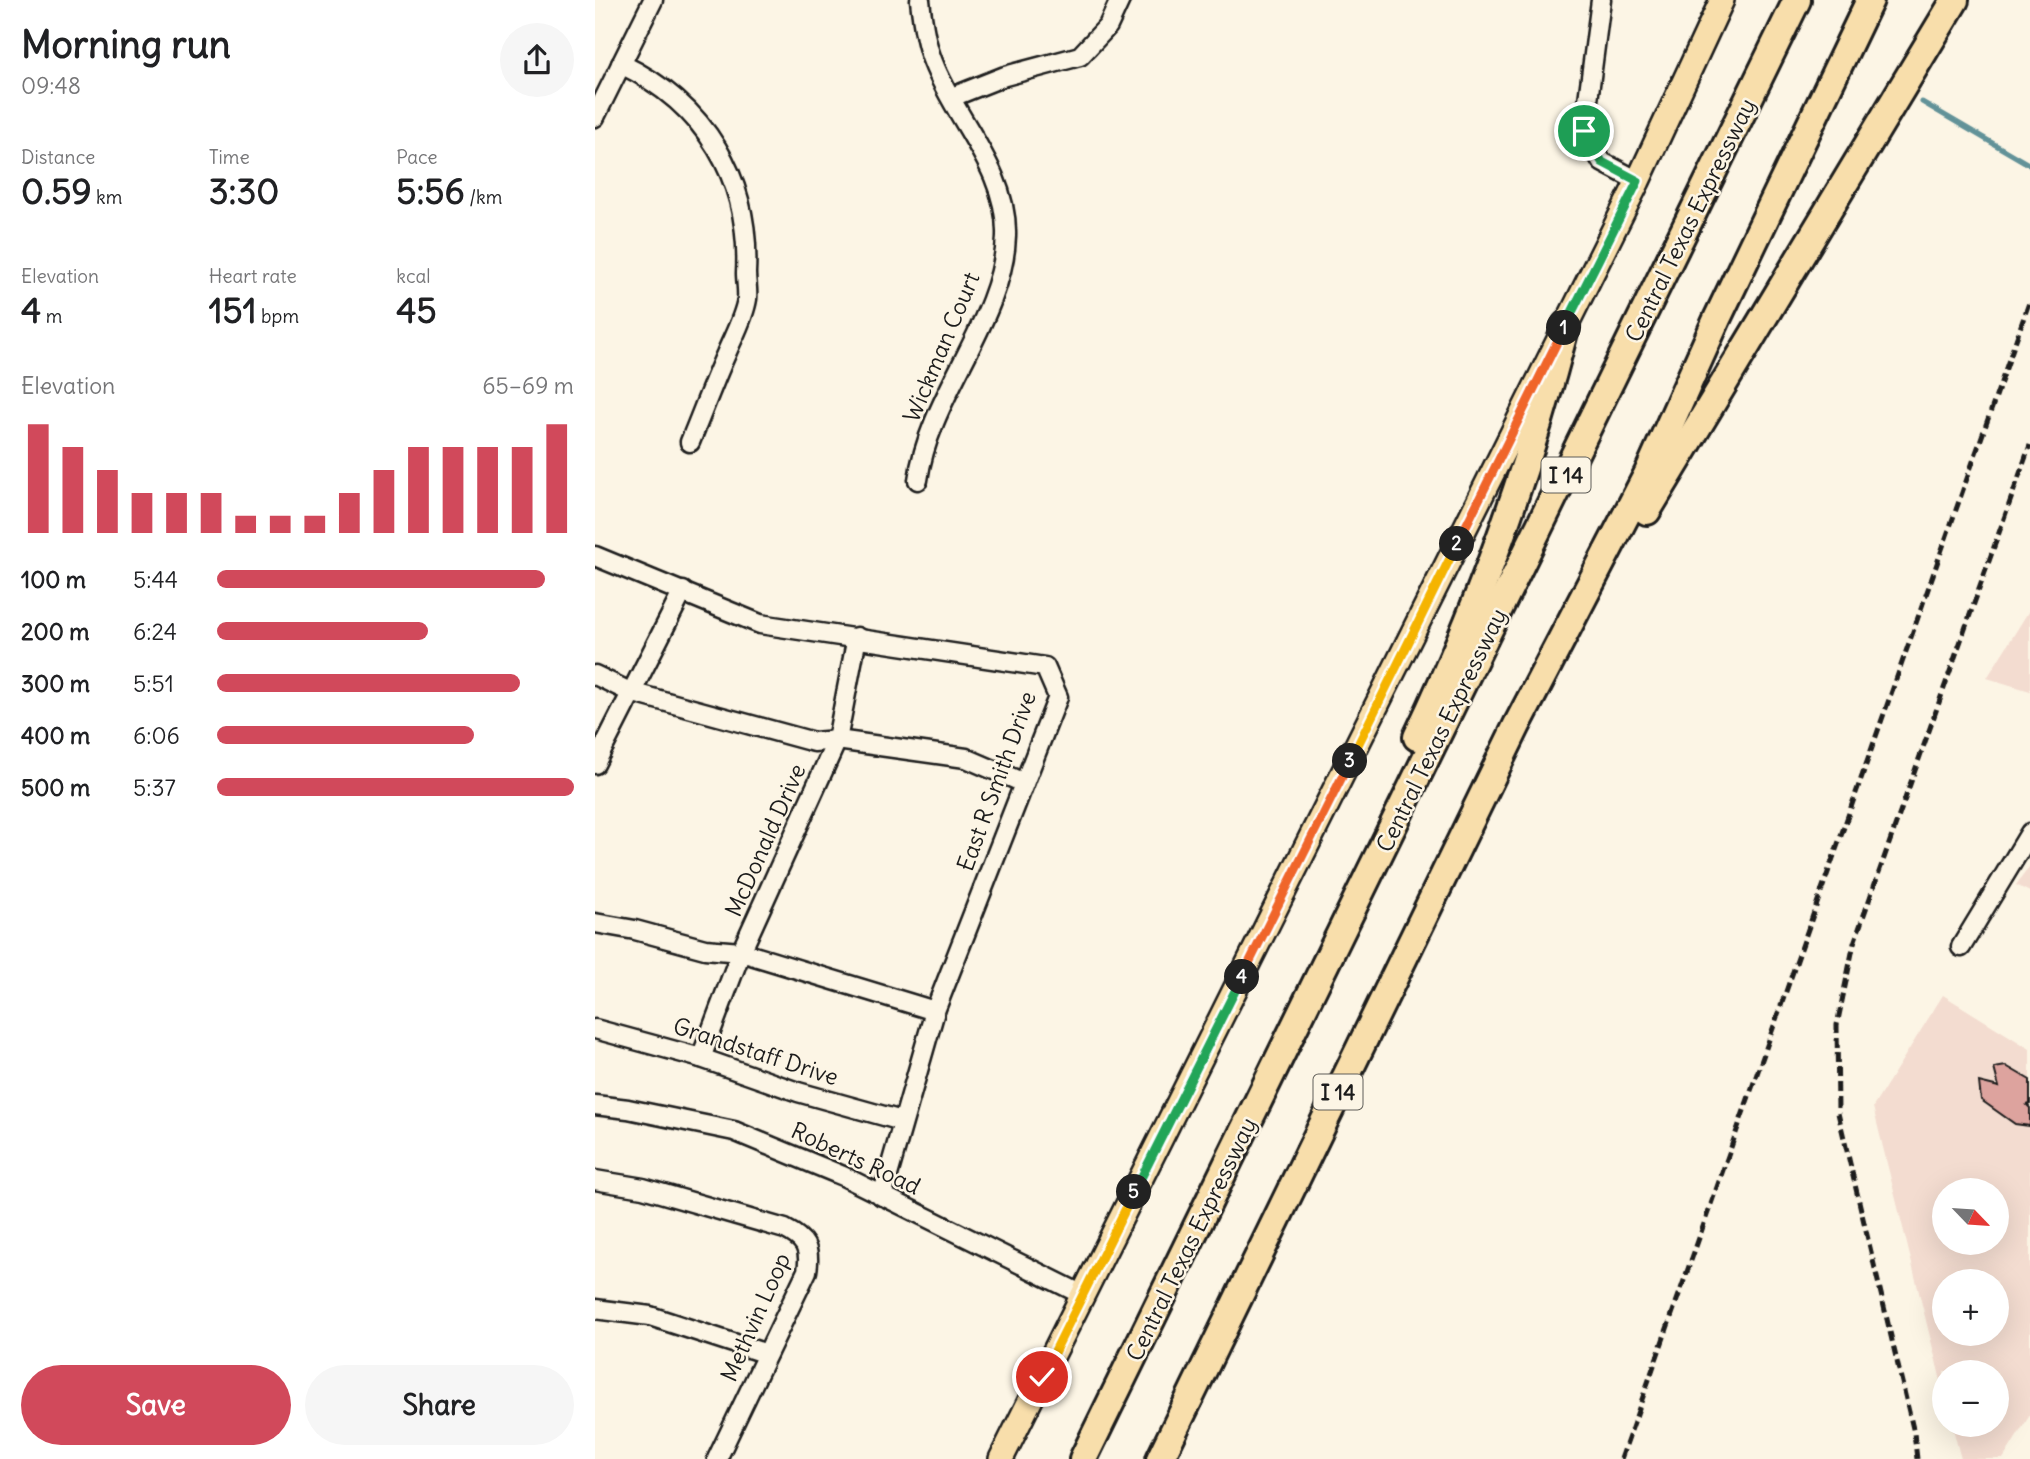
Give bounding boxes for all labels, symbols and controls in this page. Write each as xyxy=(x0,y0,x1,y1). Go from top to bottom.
text: Morning run xyxy=(21,21,231,68)
button: share xyxy=(500,23,574,97)
text: 09:48 xyxy=(21,71,81,100)
street label: Central Texas Expressway xyxy=(1618,93,1762,347)
pin xyxy=(1554,101,1614,161)
icon: arrive xyxy=(1565,112,1603,150)
text: Distance xyxy=(21,145,95,169)
text: Time xyxy=(209,145,250,169)
text: Pace xyxy=(396,145,438,169)
text: 0.59 xyxy=(21,169,92,213)
text: 3:30 xyxy=(209,169,279,213)
text: 5:56 xyxy=(396,169,465,213)
text: km xyxy=(92,185,122,209)
text: /km xyxy=(465,185,502,209)
text: Elevation xyxy=(21,264,99,288)
text: Heart rate xyxy=(209,264,297,288)
text: kcal xyxy=(396,264,431,288)
street label: Wickman Court xyxy=(896,267,986,426)
text: 4 xyxy=(21,288,41,332)
text: 151 xyxy=(209,288,257,332)
text: 45 xyxy=(396,288,437,332)
text: m xyxy=(41,304,62,328)
text: bpm xyxy=(257,304,299,328)
pin: 1 xyxy=(1546,310,1581,346)
text: 1 xyxy=(1560,315,1567,339)
text: Elevation xyxy=(21,371,115,400)
text: 65–69 m xyxy=(482,371,574,400)
road number: I 14 xyxy=(1541,458,1591,492)
pin: 2 xyxy=(1439,526,1475,562)
text: 2 xyxy=(1451,531,1462,555)
text: 100 m xyxy=(21,565,86,594)
text: 5:44 xyxy=(133,565,178,594)
street label: Central Texas Expressway xyxy=(1369,603,1513,857)
text: 200 m xyxy=(21,617,90,646)
text: 6:24 xyxy=(133,617,177,646)
text: 300 m xyxy=(21,669,90,698)
text: 5:51 xyxy=(133,669,174,698)
street label: East R Smith Drive xyxy=(950,687,1042,875)
text: 400 m xyxy=(21,721,90,750)
text: 6:06 xyxy=(133,721,180,750)
pin: 3 xyxy=(1333,744,1367,778)
text: 3 xyxy=(1344,748,1355,772)
street label: McDonald Drive xyxy=(718,759,812,921)
text: 500 m xyxy=(21,773,90,802)
text: 5:37 xyxy=(133,773,176,802)
pin: 4 xyxy=(1225,960,1259,995)
text: 4 xyxy=(1236,964,1247,988)
street label: Grandstaff Drive xyxy=(670,1011,842,1091)
road number: I 14 xyxy=(1313,1074,1363,1110)
street label: Central Texas Expressway xyxy=(1119,1112,1263,1366)
street label: Roberts Road xyxy=(787,1115,925,1201)
pin: 5 xyxy=(1117,1174,1151,1210)
north arrow xyxy=(1932,1178,2009,1255)
map controls xyxy=(1932,1178,2009,1437)
text: 5 xyxy=(1128,1179,1139,1203)
street label: Methvin Loop xyxy=(714,1248,796,1386)
button: + xyxy=(1932,1269,2009,1346)
pin xyxy=(1012,1347,1072,1407)
icon: check xyxy=(1023,1358,1061,1396)
button: − xyxy=(1932,1360,2009,1437)
button: Save xyxy=(21,1365,291,1445)
button: Share xyxy=(305,1365,574,1445)

